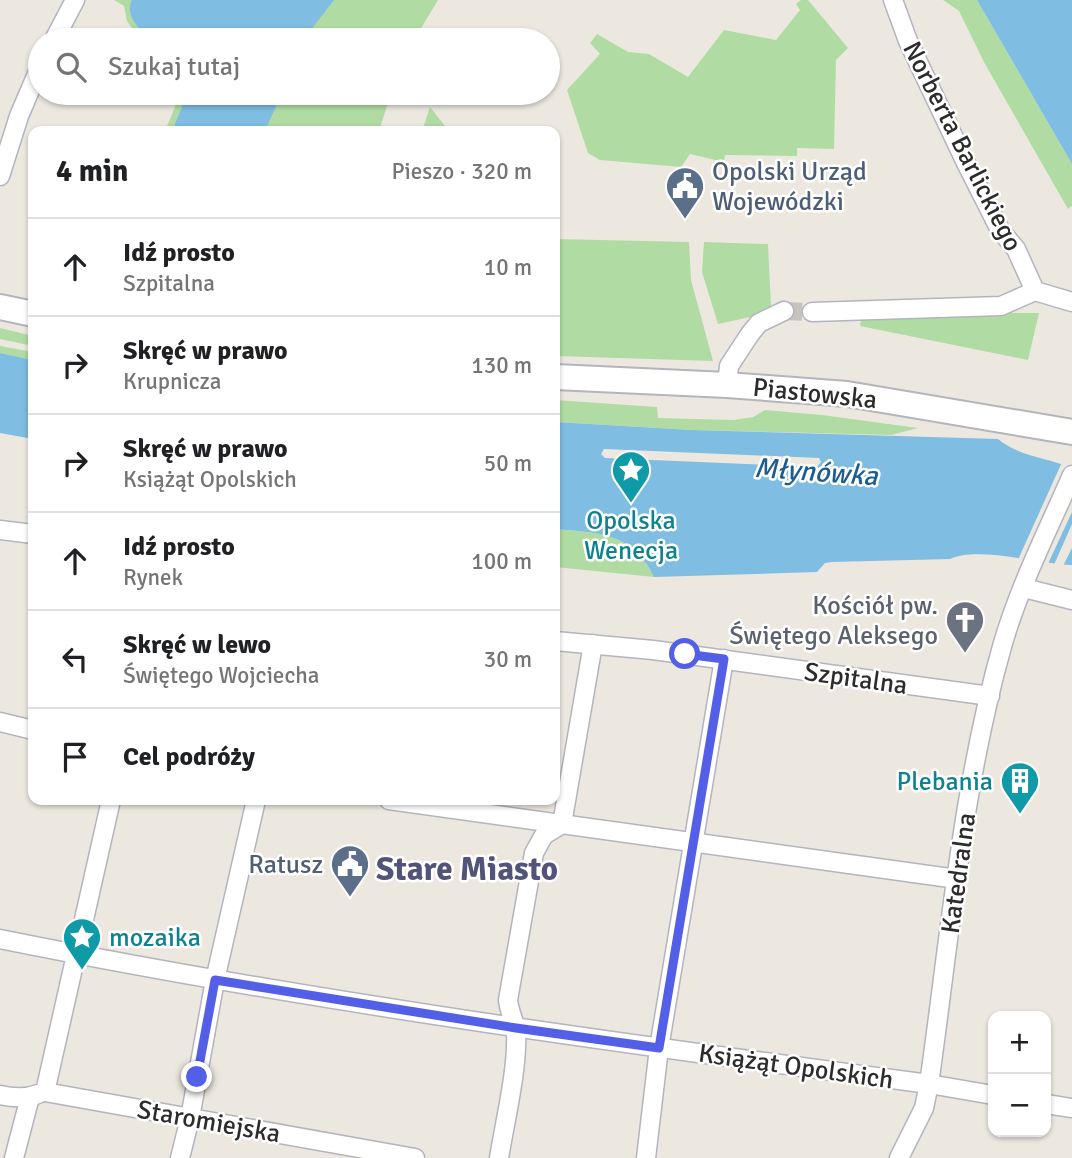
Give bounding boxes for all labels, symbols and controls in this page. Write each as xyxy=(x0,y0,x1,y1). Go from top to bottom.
search box xyxy=(28,28,560,105)
street label: Norberta Barlickiego xyxy=(895,36,1029,257)
icon: search xyxy=(52,48,90,86)
text: Szukaj tutaj xyxy=(108,51,240,83)
text: 4 min xyxy=(56,153,128,190)
place label: Opolski Urząd Wojewódzki xyxy=(712,156,867,218)
text: Pieszo · 320 m xyxy=(391,157,532,186)
public building icon: Opolski Urząd Wojewódzki xyxy=(664,165,706,220)
text: Idź prosto xyxy=(123,237,235,269)
icon: ahead xyxy=(56,248,94,286)
text: 10 m xyxy=(484,253,532,282)
text: Szpitalna xyxy=(123,269,215,298)
text: Skręć w prawo xyxy=(123,335,288,367)
icon: right xyxy=(56,346,94,384)
text: 130 m xyxy=(471,351,532,380)
text: Krupnicza xyxy=(123,367,222,396)
street label: Piastowska xyxy=(751,372,879,416)
text: Skręć w prawo xyxy=(123,433,288,465)
icon: right xyxy=(56,444,94,482)
text: 50 m xyxy=(484,449,532,478)
place icon: Opolska Wenecja xyxy=(610,449,652,504)
water label: Młynówka xyxy=(753,451,880,493)
text: Książąt Opolskich xyxy=(123,465,297,494)
place label: Opolska Wenecja xyxy=(584,505,678,567)
text: Idź prosto xyxy=(123,531,235,563)
icon: ahead xyxy=(56,542,94,580)
text: 100 m xyxy=(471,547,532,576)
text: Rynek xyxy=(123,563,183,592)
place label: Kościół pw. Świętego Aleksego xyxy=(729,590,938,652)
church icon: Kościół pw. Świętego Aleksego xyxy=(944,599,986,654)
text: Skręć w lewo xyxy=(123,629,271,661)
route start xyxy=(669,638,700,669)
icon: left xyxy=(56,640,94,678)
text: 30 m xyxy=(484,645,532,674)
street label: Szpitalna xyxy=(802,656,910,702)
text: Świętego Wojciecha xyxy=(123,661,319,690)
icon: arrive xyxy=(56,738,94,776)
text: Cel podróży xyxy=(123,741,255,773)
building icon: Plebania xyxy=(999,760,1041,815)
place label: Plebania xyxy=(897,766,993,798)
street label: Katedralna xyxy=(935,811,983,936)
public building icon: Ratusz xyxy=(329,843,371,898)
place label: Ratusz xyxy=(248,849,323,881)
district label: Stare Miasto xyxy=(376,849,558,890)
place icon: mozaika xyxy=(61,916,103,971)
place label: mozaika xyxy=(109,922,201,954)
map controls xyxy=(988,1011,1051,1137)
button: + xyxy=(988,1011,1051,1074)
street label: Książąt Opolskich xyxy=(696,1037,895,1097)
route end xyxy=(181,1061,212,1092)
button: − xyxy=(988,1074,1051,1137)
street label: Staromiejska xyxy=(135,1094,283,1150)

